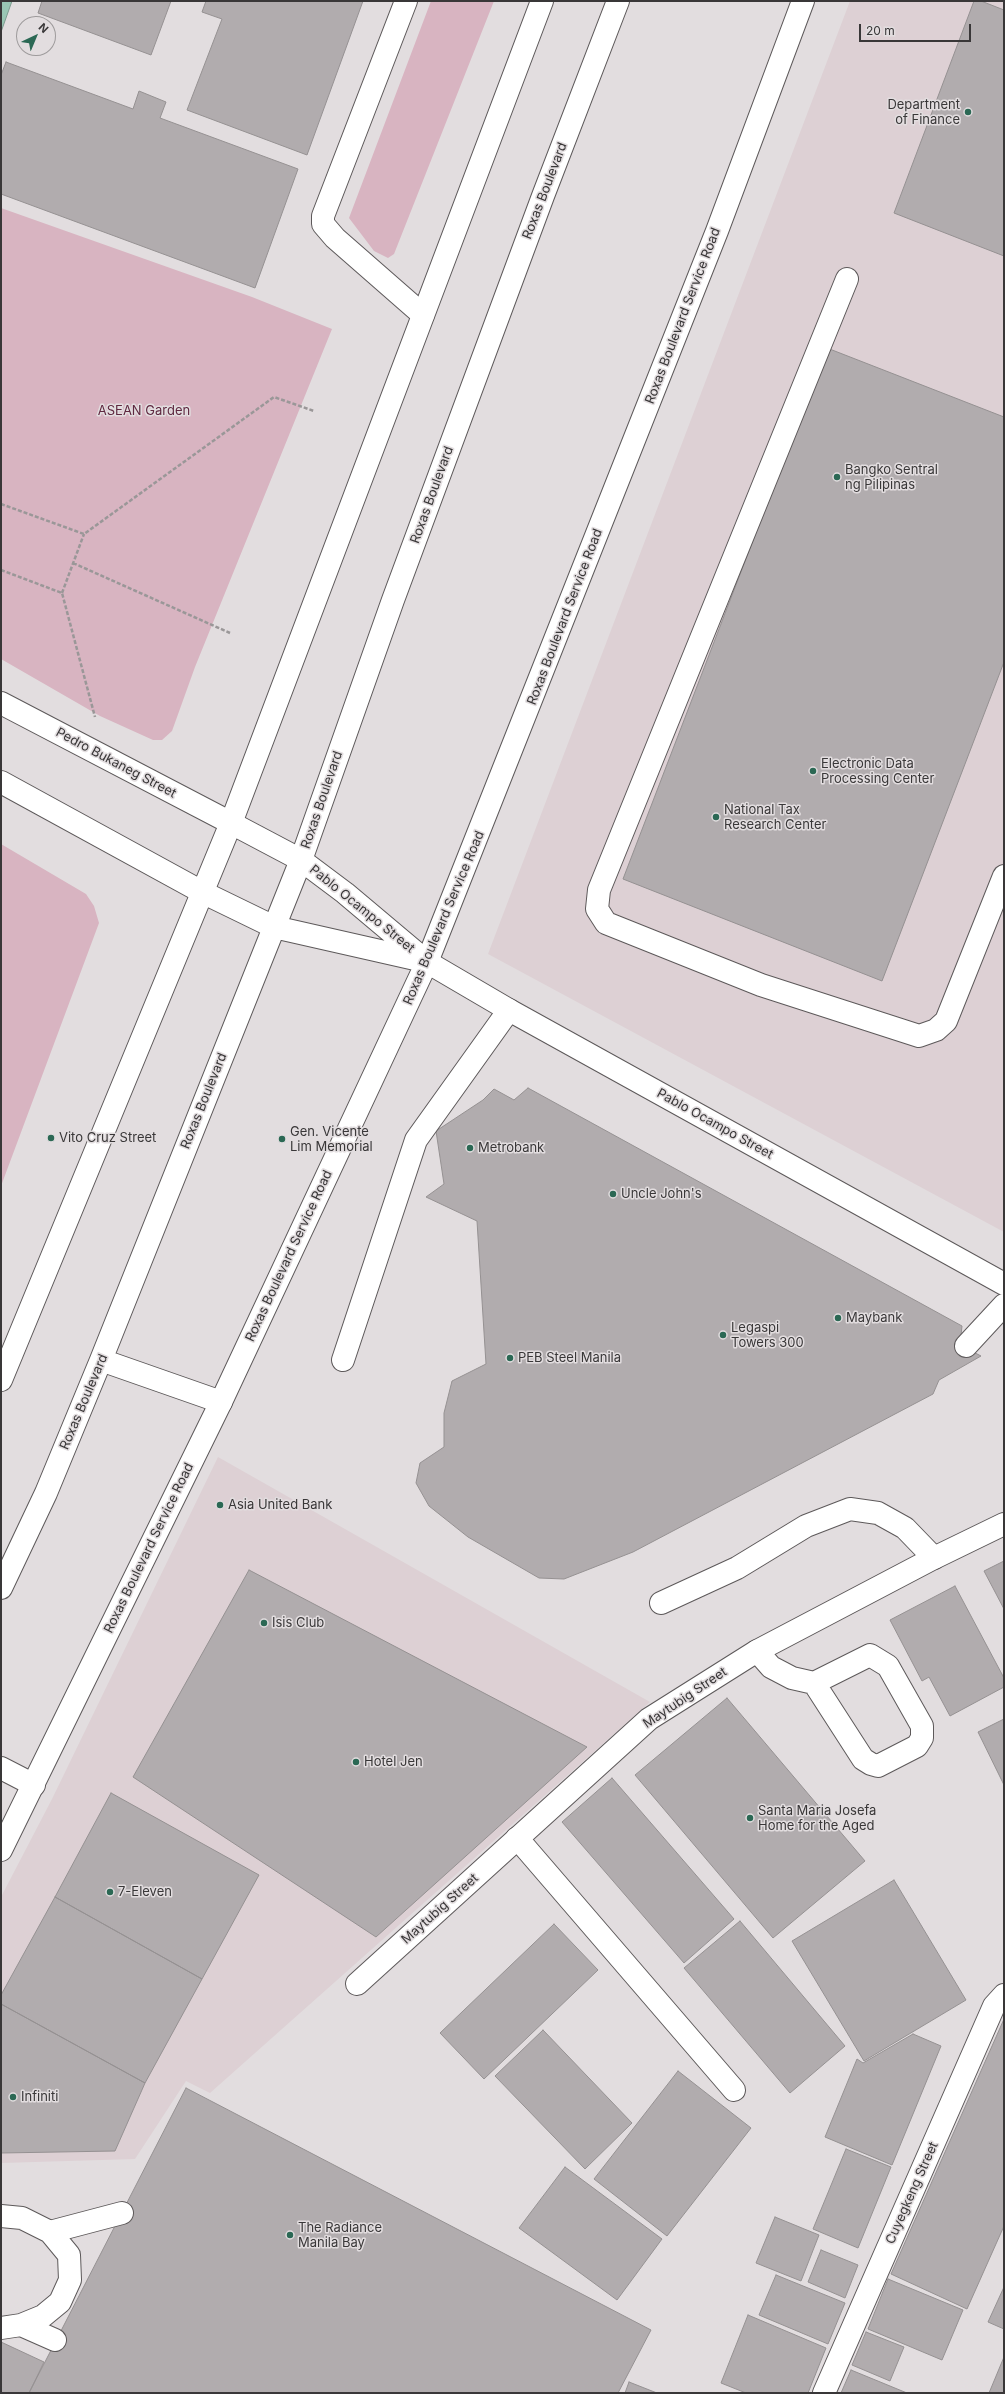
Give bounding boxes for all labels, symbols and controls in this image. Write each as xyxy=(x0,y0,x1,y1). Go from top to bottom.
north arrow xyxy=(16,16,56,56)
scale bar xyxy=(861,16,973,42)
text: N xyxy=(36,20,52,36)
text: 20 m xyxy=(866,23,895,38)
place label: Department of Finance xyxy=(887,97,960,128)
marker: Department of Finance xyxy=(963,107,973,117)
street label: Roxas Boulevard xyxy=(519,140,571,242)
street label: Roxas Boulevard Service Road xyxy=(642,226,724,406)
park label: ASEAN Garden xyxy=(98,403,190,419)
street label: Roxas Boulevard xyxy=(407,444,457,546)
place label: Bangko Sentral ng Pilipinas xyxy=(845,462,938,493)
marker: Bangko Sentral ng Pilipinas xyxy=(832,472,842,482)
street label: Roxas Boulevard Service Road xyxy=(524,527,606,707)
street label: Pedro Bukaneg Street xyxy=(53,725,179,801)
street label: Roxas Boulevard xyxy=(298,749,346,851)
place label: Electronic Data Processing Center xyxy=(821,756,934,787)
marker: Electronic Data Processing Center xyxy=(808,766,818,776)
place label: National Tax Research Center xyxy=(724,802,826,833)
marker: National Tax Research Center xyxy=(711,812,721,822)
street label: Roxas Boulevard Service Road xyxy=(400,829,488,1007)
street label: Pablo Ocampo Street xyxy=(306,862,418,956)
street label: Roxas Boulevard xyxy=(178,1051,230,1151)
street label: Pablo Ocampo Street xyxy=(654,1086,776,1162)
place label: Gen. Vicente Lim Memorial xyxy=(290,1124,373,1155)
place label: Vito Cruz Street xyxy=(59,1130,156,1146)
marker: Vito Cruz Street xyxy=(46,1133,56,1143)
marker: Gen. Vicente Lim Memorial xyxy=(277,1134,287,1144)
place label: Metrobank xyxy=(478,1140,544,1156)
marker: Metrobank xyxy=(465,1143,475,1153)
street label: Roxas Boulevard Service Road xyxy=(242,1168,336,1344)
place label: Uncle John's xyxy=(621,1186,702,1202)
marker: Uncle John's xyxy=(608,1189,618,1199)
place label: Maybank xyxy=(846,1310,902,1326)
marker: Maybank xyxy=(833,1313,843,1323)
place label: Legaspi Towers 300 xyxy=(731,1320,804,1351)
marker: Legaspi Towers 300 xyxy=(718,1330,728,1340)
place label: PEB Steel Manila xyxy=(518,1350,621,1366)
street label: Roxas Boulevard xyxy=(57,1352,111,1452)
marker: PEB Steel Manila xyxy=(505,1353,515,1363)
street label: Roxas Boulevard Service Road xyxy=(101,1460,197,1636)
place label: Asia United Bank xyxy=(228,1497,332,1513)
marker: Asia United Bank xyxy=(215,1500,225,1510)
place label: Isis Club xyxy=(272,1615,324,1631)
marker: Isis Club xyxy=(259,1618,269,1628)
street label: Maytubig Street xyxy=(640,1664,730,1732)
place label: Hotel Jen xyxy=(364,1754,423,1770)
marker: Hotel Jen xyxy=(351,1757,361,1767)
place label: Santa Maria Josefa Home for the Aged xyxy=(758,1803,876,1834)
marker: Santa Maria Josefa Home for the Aged xyxy=(745,1813,755,1823)
street label: Maytubig Street xyxy=(398,1871,482,1947)
place label: 7-Eleven xyxy=(118,1884,172,1900)
marker: 7-Eleven xyxy=(105,1887,115,1897)
place label: Infiniti xyxy=(21,2089,58,2105)
marker: Infiniti xyxy=(8,2092,18,2102)
street label: Cuyegkeng Street xyxy=(882,2139,942,2247)
place label: The Radiance Manila Bay xyxy=(298,2220,382,2251)
marker: The Radiance Manila Bay xyxy=(285,2230,295,2240)

